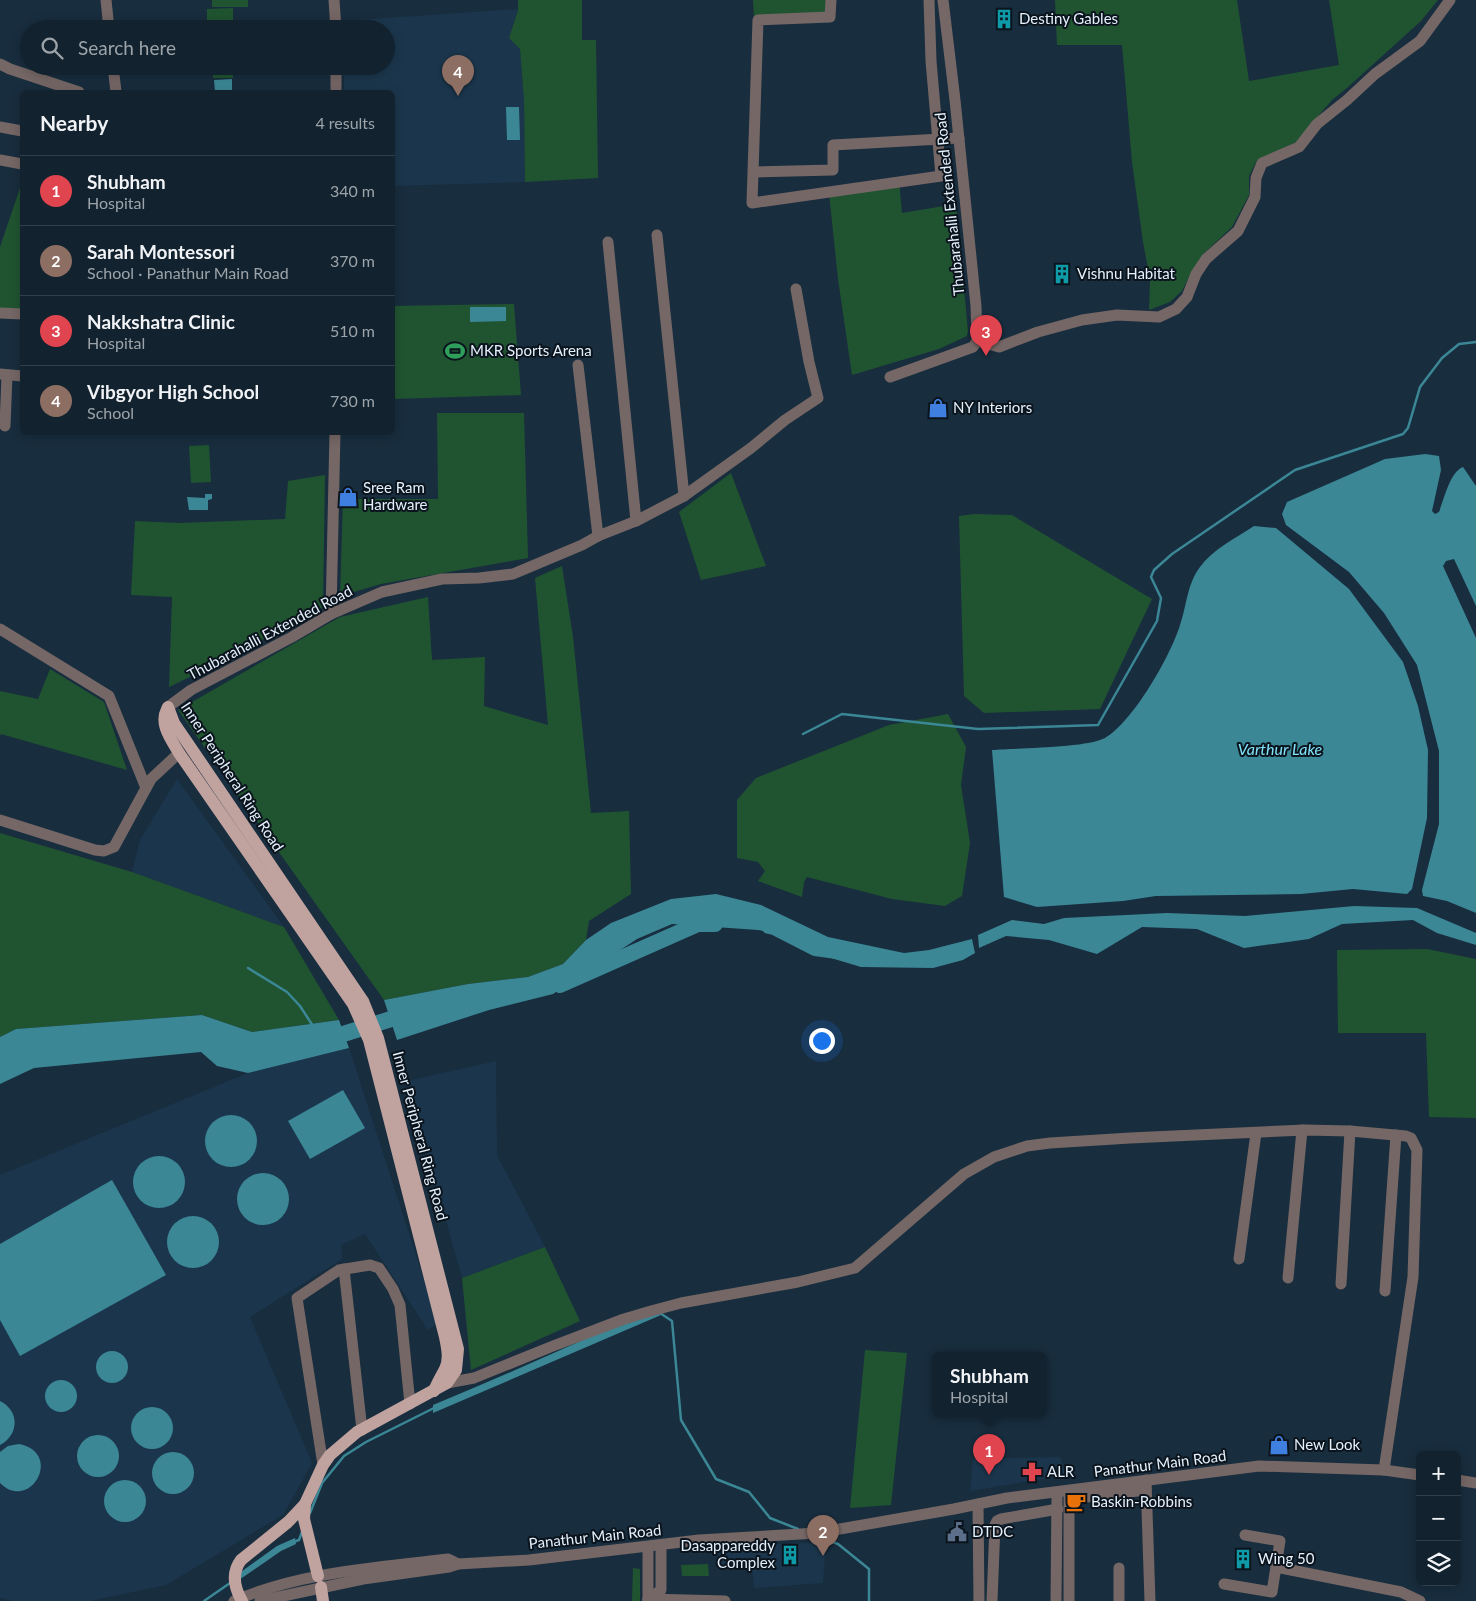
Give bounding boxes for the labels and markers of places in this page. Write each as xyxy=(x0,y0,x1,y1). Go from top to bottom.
building icon: Destiny Gables xyxy=(993,8,1015,30)
place label: Destiny Gables xyxy=(1019,9,1118,27)
pin: 4 xyxy=(442,55,474,96)
building icon: Vishnu Habitat xyxy=(1051,263,1073,285)
place label: Vishnu Habitat xyxy=(1077,264,1176,282)
pin: 3 xyxy=(970,315,1002,356)
sports icon: MKR Sports Arena xyxy=(444,340,466,362)
place label: MKR Sports Arena xyxy=(470,341,592,359)
shop icon: NY Interiors xyxy=(927,397,949,419)
place label: NY Interiors xyxy=(953,398,1032,416)
place label: Sree Ram Hardware xyxy=(363,478,428,513)
shop icon: Sree Ram Hardware xyxy=(337,486,359,508)
pin: 1 xyxy=(973,1434,1005,1475)
shop icon: New Look xyxy=(1268,1434,1290,1456)
place label: New Look xyxy=(1294,1435,1361,1453)
pharmacy icon: ALR xyxy=(1021,1461,1043,1483)
place label: ALR xyxy=(1047,1462,1075,1480)
cafe icon: Baskin-Robbins xyxy=(1065,1491,1087,1513)
place label: Baskin-Robbins xyxy=(1091,1492,1192,1510)
pin: 2 xyxy=(807,1515,839,1556)
public building icon: DTDC xyxy=(946,1521,968,1543)
place label: DTDC xyxy=(972,1522,1013,1540)
place label: Dasappareddy Complex xyxy=(681,1536,776,1571)
building icon: Dasappareddy Complex xyxy=(779,1544,801,1566)
building icon: Wing 50 xyxy=(1232,1548,1254,1570)
place label: Wing 50 xyxy=(1258,1549,1315,1567)

